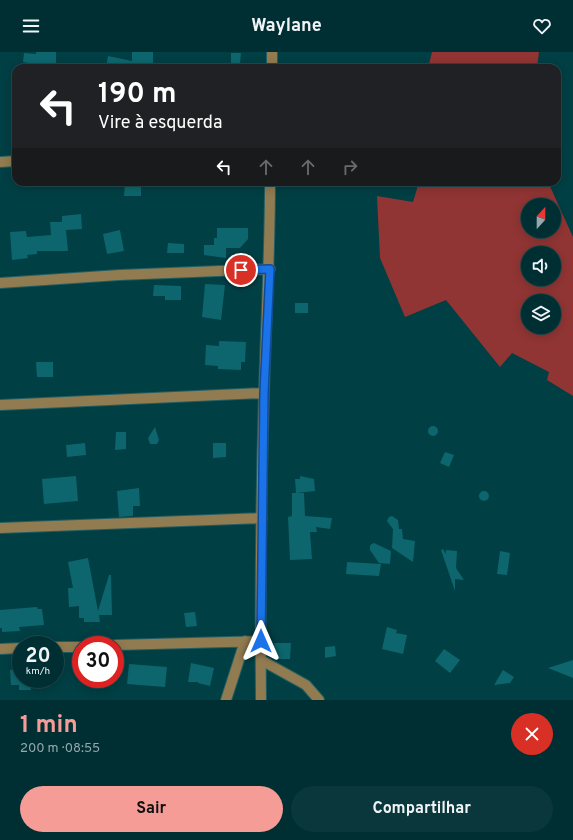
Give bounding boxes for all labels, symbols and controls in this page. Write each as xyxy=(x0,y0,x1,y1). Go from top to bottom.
icon: menu xyxy=(20,15,42,37)
text: Waylane xyxy=(251,15,322,38)
icon: heart xyxy=(531,15,553,37)
text: 190 m xyxy=(98,77,176,113)
icon: left xyxy=(32,80,84,132)
text: Vire à esquerda xyxy=(98,112,222,135)
icon: left xyxy=(213,156,235,178)
icon: ahead xyxy=(255,156,277,178)
icon: ahead xyxy=(297,156,319,178)
icon: right xyxy=(339,156,361,178)
north arrow xyxy=(521,198,561,238)
map controls xyxy=(521,198,561,334)
button: sound xyxy=(521,246,561,286)
pin xyxy=(224,253,258,287)
icon: arrive xyxy=(230,259,252,281)
button: layers xyxy=(521,294,561,334)
position arrow xyxy=(240,620,282,662)
speed limit sign: 30 xyxy=(72,636,124,688)
text: 20 xyxy=(25,644,51,670)
text: km/h xyxy=(26,665,50,678)
text: 1 min xyxy=(20,711,78,741)
button: close xyxy=(511,713,553,755)
text: 200 m · 08:55 xyxy=(20,741,100,757)
button: Sair xyxy=(20,786,283,832)
button: Compartilhar xyxy=(291,786,553,832)

